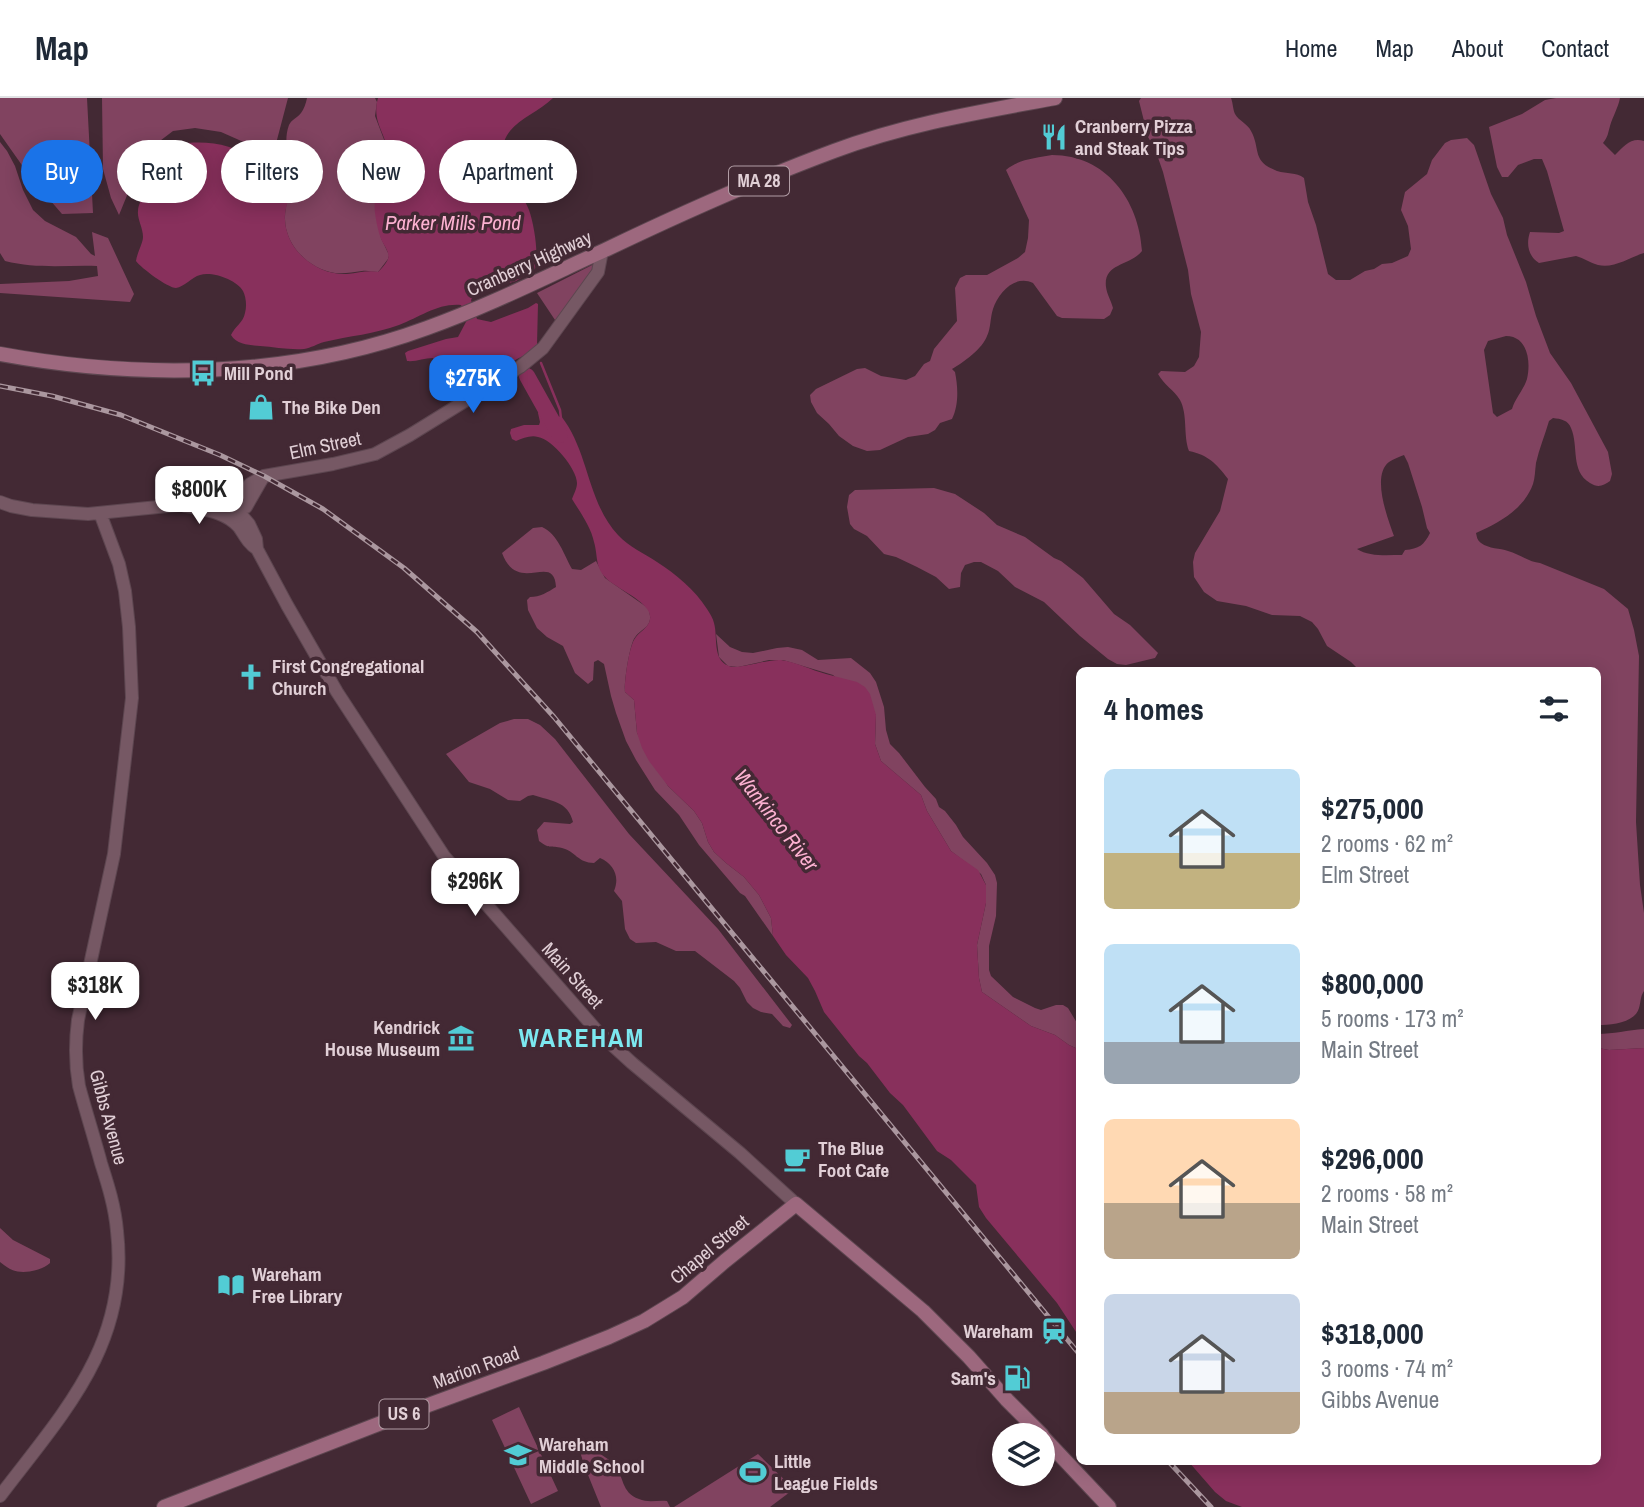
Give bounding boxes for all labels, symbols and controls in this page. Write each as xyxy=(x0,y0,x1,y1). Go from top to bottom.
text: Map xyxy=(35,26,89,70)
text: Home xyxy=(1285,32,1337,64)
text: Map xyxy=(1375,32,1414,64)
text: About xyxy=(1452,32,1503,64)
text: Contact xyxy=(1541,32,1609,64)
place label: Cranberry Pizza and Steak Tips xyxy=(1075,113,1193,161)
restaurant icon: Cranberry Pizza and Steak Tips xyxy=(1039,122,1069,152)
chip: Buy xyxy=(21,140,103,203)
chip: Rent xyxy=(117,140,207,203)
chip: Filters xyxy=(221,140,323,203)
chip: New xyxy=(337,140,425,203)
chip: Apartment xyxy=(439,140,577,203)
road number: MA 28 xyxy=(729,166,789,196)
water label: Parker Mills Pond xyxy=(385,208,521,237)
street label: Cranberry Highway xyxy=(462,224,596,302)
pin: $275K xyxy=(424,356,522,415)
bus stop icon: Mill Pond xyxy=(188,358,218,388)
place label: Mill Pond xyxy=(224,360,293,386)
text: $275K xyxy=(445,362,501,393)
shop icon: The Bike Den xyxy=(246,392,276,422)
place label: The Bike Den xyxy=(282,394,381,420)
street label: Elm Street xyxy=(287,425,364,465)
pin: $800K xyxy=(150,466,248,526)
text: $800K xyxy=(171,473,227,504)
place label: First Congregational Church xyxy=(272,653,424,701)
church icon: First Congregational Church xyxy=(236,662,266,692)
text: 4 homes xyxy=(1104,689,1204,729)
icon: filters xyxy=(1535,690,1573,728)
water label: Wankinco River xyxy=(727,763,826,878)
text: $275,000 xyxy=(1321,788,1424,828)
icon: home xyxy=(1160,797,1244,881)
text: 2 rooms · 62 m² xyxy=(1321,828,1453,859)
pin: $296K xyxy=(426,858,524,918)
text: Elm Street xyxy=(1321,859,1409,890)
text: $296K xyxy=(447,865,503,896)
street label: Main Street xyxy=(536,936,610,1014)
pin: $318K xyxy=(46,962,144,1022)
text: $800,000 xyxy=(1321,963,1424,1003)
text: $318K xyxy=(67,969,123,1000)
icon: home xyxy=(1160,972,1244,1056)
text: 5 rooms · 173 m² xyxy=(1321,1003,1464,1034)
place label: Kendrick House Museum xyxy=(325,1014,440,1062)
district label: WAREHAM xyxy=(519,1020,645,1055)
museum icon: Kendrick House Museum xyxy=(446,1023,476,1053)
text: Main Street xyxy=(1321,1034,1419,1065)
street label: Gibbs Avenue xyxy=(84,1066,134,1168)
place label: The Blue Foot Cafe xyxy=(818,1135,889,1183)
text: $296,000 xyxy=(1321,1138,1424,1178)
cafe icon: The Blue Foot Cafe xyxy=(782,1144,812,1174)
icon: home xyxy=(1160,1147,1244,1231)
text: 2 rooms · 58 m² xyxy=(1321,1178,1453,1209)
street label: Chapel Street xyxy=(664,1208,754,1290)
text: Main Street xyxy=(1321,1209,1419,1240)
place label: Wareham Free Library xyxy=(252,1261,342,1309)
library icon: Wareham Free Library xyxy=(216,1270,246,1300)
text: $318,000 xyxy=(1321,1313,1424,1353)
station icon: Wareham xyxy=(1039,1316,1069,1346)
place label: Wareham xyxy=(963,1318,1033,1344)
icon: home xyxy=(1160,1322,1244,1406)
street label: Marion Road xyxy=(429,1339,523,1395)
text: 3 rooms · 74 m² xyxy=(1321,1353,1453,1384)
fuel station icon: Sam's xyxy=(1002,1363,1032,1393)
place label: Sam's xyxy=(951,1365,996,1391)
text: Gibbs Avenue xyxy=(1321,1384,1439,1415)
road number: US 6 xyxy=(380,1400,428,1428)
map controls xyxy=(992,1423,1055,1486)
button: layers xyxy=(992,1423,1055,1486)
place label: Wareham Middle School xyxy=(539,1431,645,1479)
school or university icon: Wareham Middle School xyxy=(503,1440,533,1470)
place label: Little League Fields xyxy=(774,1448,878,1496)
sports icon: Little League Fields xyxy=(738,1457,768,1487)

